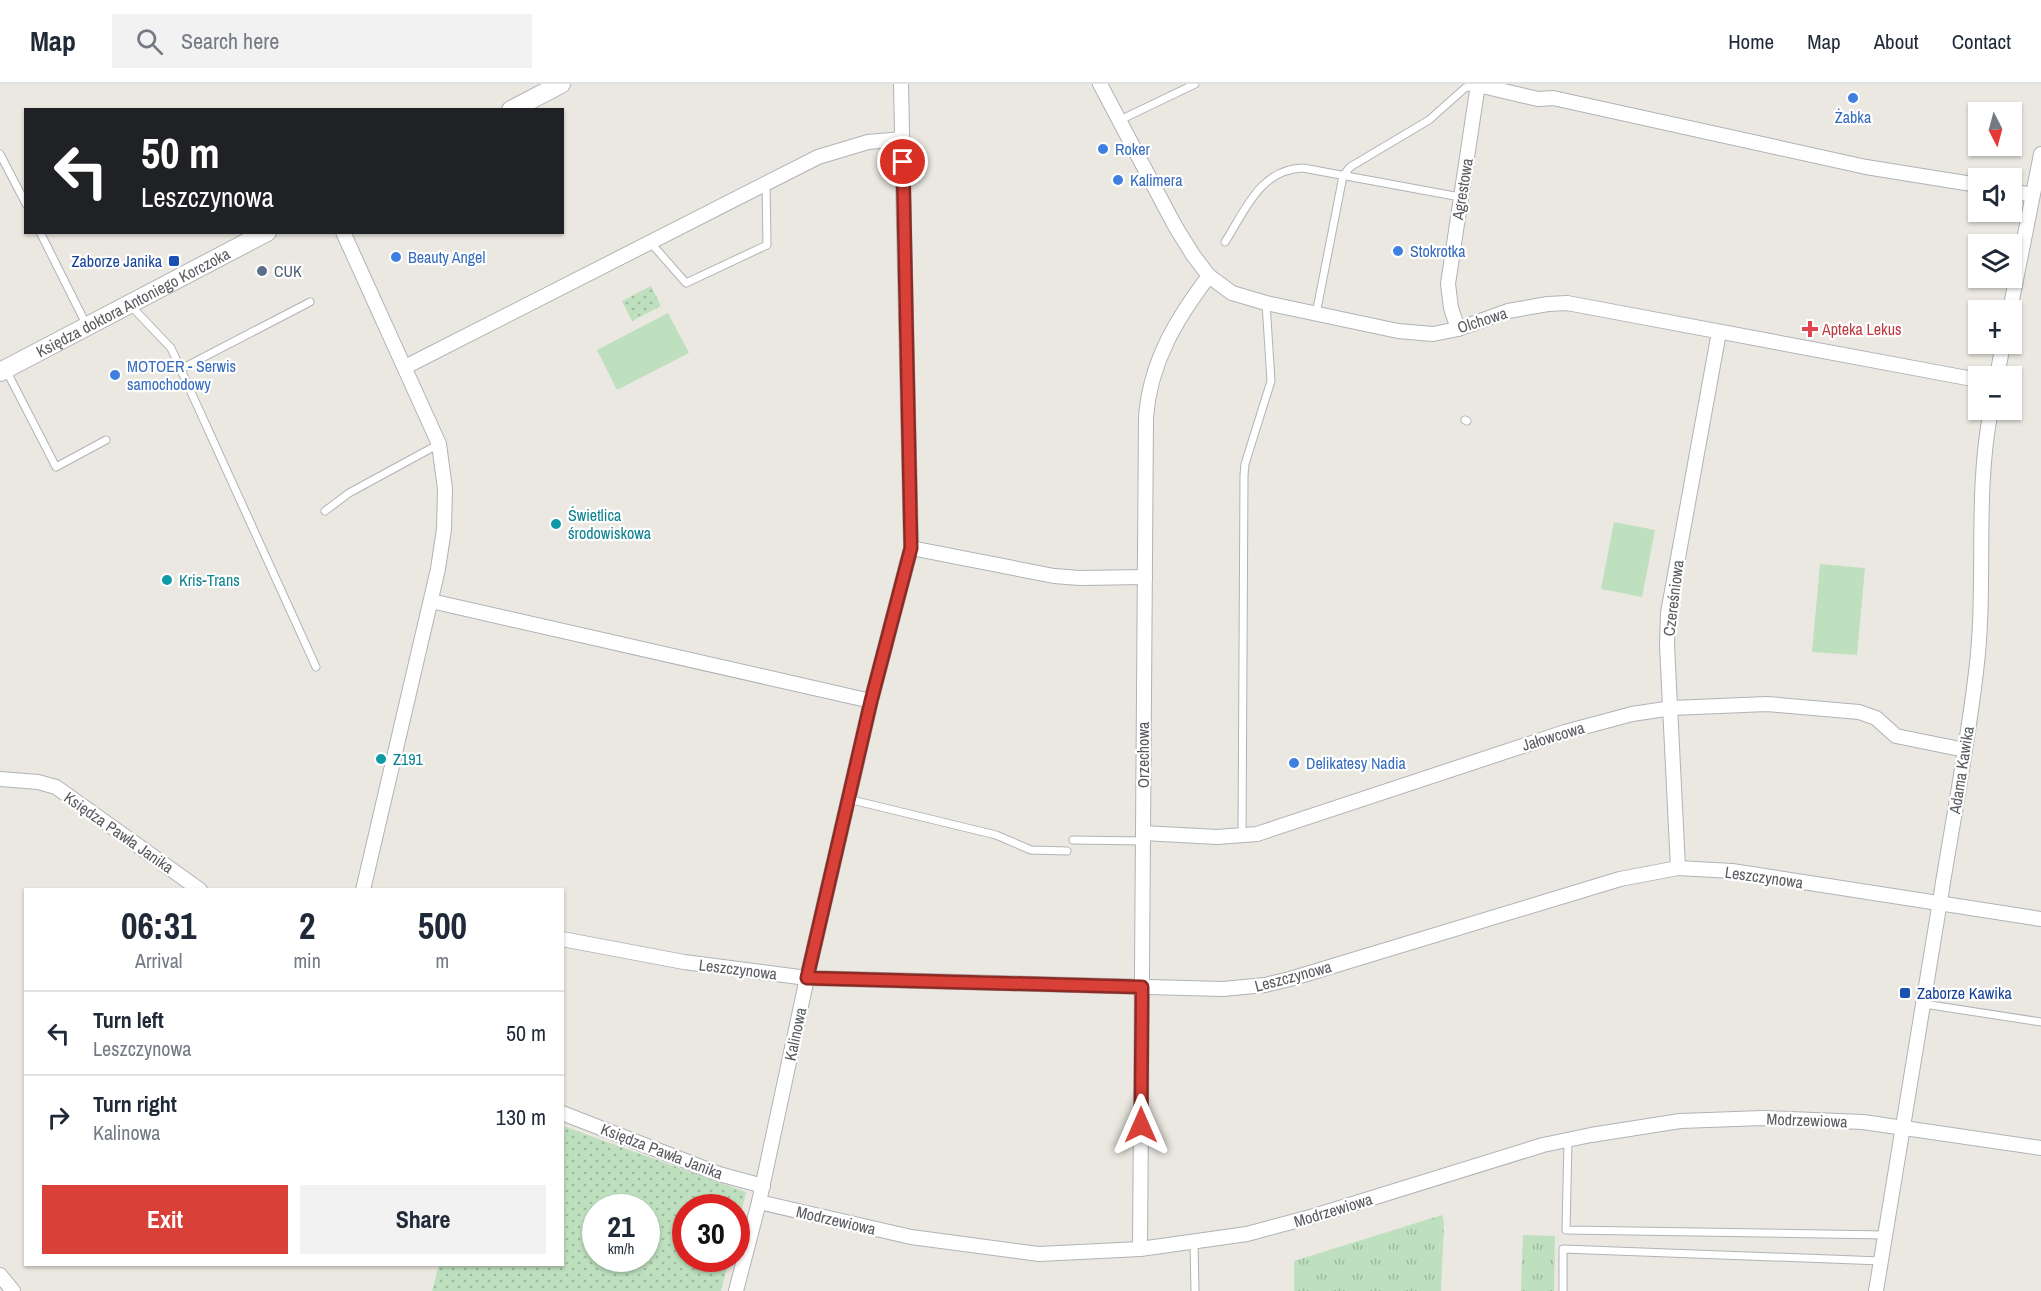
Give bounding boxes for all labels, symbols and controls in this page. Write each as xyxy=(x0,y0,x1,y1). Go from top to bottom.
search box xyxy=(112,14,532,68)
text: Map xyxy=(30,22,76,60)
icon: search xyxy=(133,25,166,58)
text: Search here xyxy=(181,26,279,56)
text: Home xyxy=(1728,27,1774,56)
text: Map xyxy=(1807,27,1841,56)
text: About xyxy=(1874,27,1919,56)
text: Contact xyxy=(1952,27,2011,56)
marker: Żabka xyxy=(1846,91,1860,105)
north arrow xyxy=(1968,102,2022,156)
map controls xyxy=(1968,102,2022,420)
place label: Żabka xyxy=(1835,106,1872,128)
text: 50 m xyxy=(141,125,220,181)
icon: left xyxy=(42,132,120,210)
pin xyxy=(877,136,928,187)
place label: Roker xyxy=(1115,138,1151,160)
marker: Roker xyxy=(1096,142,1110,156)
icon: arrive xyxy=(886,145,919,178)
street label: Agrestowa xyxy=(1446,156,1478,222)
button: sound xyxy=(1968,168,2022,222)
place label: Kalimera xyxy=(1130,169,1183,191)
marker: Kalimera xyxy=(1111,173,1125,187)
text: Leszczynowa xyxy=(141,179,274,215)
button: layers xyxy=(1968,234,2022,288)
place label: Stokrotka xyxy=(1410,240,1466,262)
street label: Księdza doktora Antoniego Korczoka xyxy=(32,242,234,362)
marker: Stokrotka xyxy=(1391,244,1405,258)
place label: Beauty Angel xyxy=(408,246,485,268)
place label: Zaborze Janika xyxy=(72,250,163,272)
marker: Beauty Angel xyxy=(389,250,403,264)
marker: Zaborze Janika xyxy=(167,254,181,268)
place label: CUK xyxy=(274,260,302,282)
marker: CUK xyxy=(255,264,269,278)
button: + xyxy=(1968,300,2022,354)
street label: Olchowa xyxy=(1454,301,1510,338)
place label: Apteka Lekus xyxy=(1821,318,1902,340)
marker: Apteka Lekus xyxy=(1803,322,1817,336)
place label: MOTOER - Serwis samochodowy xyxy=(127,355,236,395)
button: − xyxy=(1968,366,2022,420)
marker: MOTOER - Serwis samochodowy xyxy=(108,368,122,382)
place label: Świetlica środowiskowa xyxy=(568,504,652,544)
marker: Świetlica środowiskowa xyxy=(549,517,563,531)
street label: Czereśniowa xyxy=(1657,558,1689,637)
place label: Kris-Trans xyxy=(179,569,240,591)
marker: Kris-Trans xyxy=(160,573,174,587)
street label: Jałowcowa xyxy=(1519,716,1588,756)
street label: Orzechowa xyxy=(1132,721,1154,788)
street label: Adama Kawika xyxy=(1943,724,1979,816)
place label: Z191 xyxy=(393,748,424,770)
marker: Z191 xyxy=(374,752,388,766)
place label: Delikatesy Nadia xyxy=(1306,752,1407,774)
marker: Delikatesy Nadia xyxy=(1287,756,1301,770)
street label: Księdza Pawła Janika xyxy=(60,786,179,878)
street label: Leszczynowa xyxy=(1723,861,1805,893)
text: 06:31 xyxy=(121,902,196,950)
text: 2 xyxy=(299,902,315,950)
text: 500 xyxy=(418,902,467,950)
text: Arrival xyxy=(135,947,182,974)
text: min xyxy=(293,947,321,974)
text: m xyxy=(436,947,449,974)
street label: Leszczynowa xyxy=(698,953,779,985)
street label: Leszczynowa xyxy=(1252,955,1335,997)
place label: Zaborze Kawika xyxy=(1917,982,2013,1004)
marker: Zaborze Kawika xyxy=(1898,986,1912,1000)
text: Turn left xyxy=(93,1005,164,1035)
street label: Kalinowa xyxy=(779,1005,812,1063)
icon: left xyxy=(42,1017,75,1050)
text: 50 m xyxy=(506,1018,546,1048)
text: Leszczynowa xyxy=(93,1035,191,1062)
text: Turn right xyxy=(93,1089,177,1119)
position arrow xyxy=(1109,1093,1173,1157)
icon: right xyxy=(42,1101,75,1134)
text: 130 m xyxy=(496,1102,546,1132)
street label: Modrzewiowa xyxy=(1766,1108,1849,1132)
street label: Księdza Pawła Janika xyxy=(598,1118,727,1185)
text: Kalinowa xyxy=(93,1119,160,1146)
button: Exit xyxy=(42,1185,288,1254)
button: Share xyxy=(300,1185,546,1254)
street label: Modrzewiowa xyxy=(1291,1187,1376,1232)
speed limit sign: 30 xyxy=(672,1194,750,1272)
street label: Modrzewiowa xyxy=(794,1200,879,1240)
text: 21 xyxy=(607,1206,635,1246)
text: km/h xyxy=(608,1238,634,1259)

